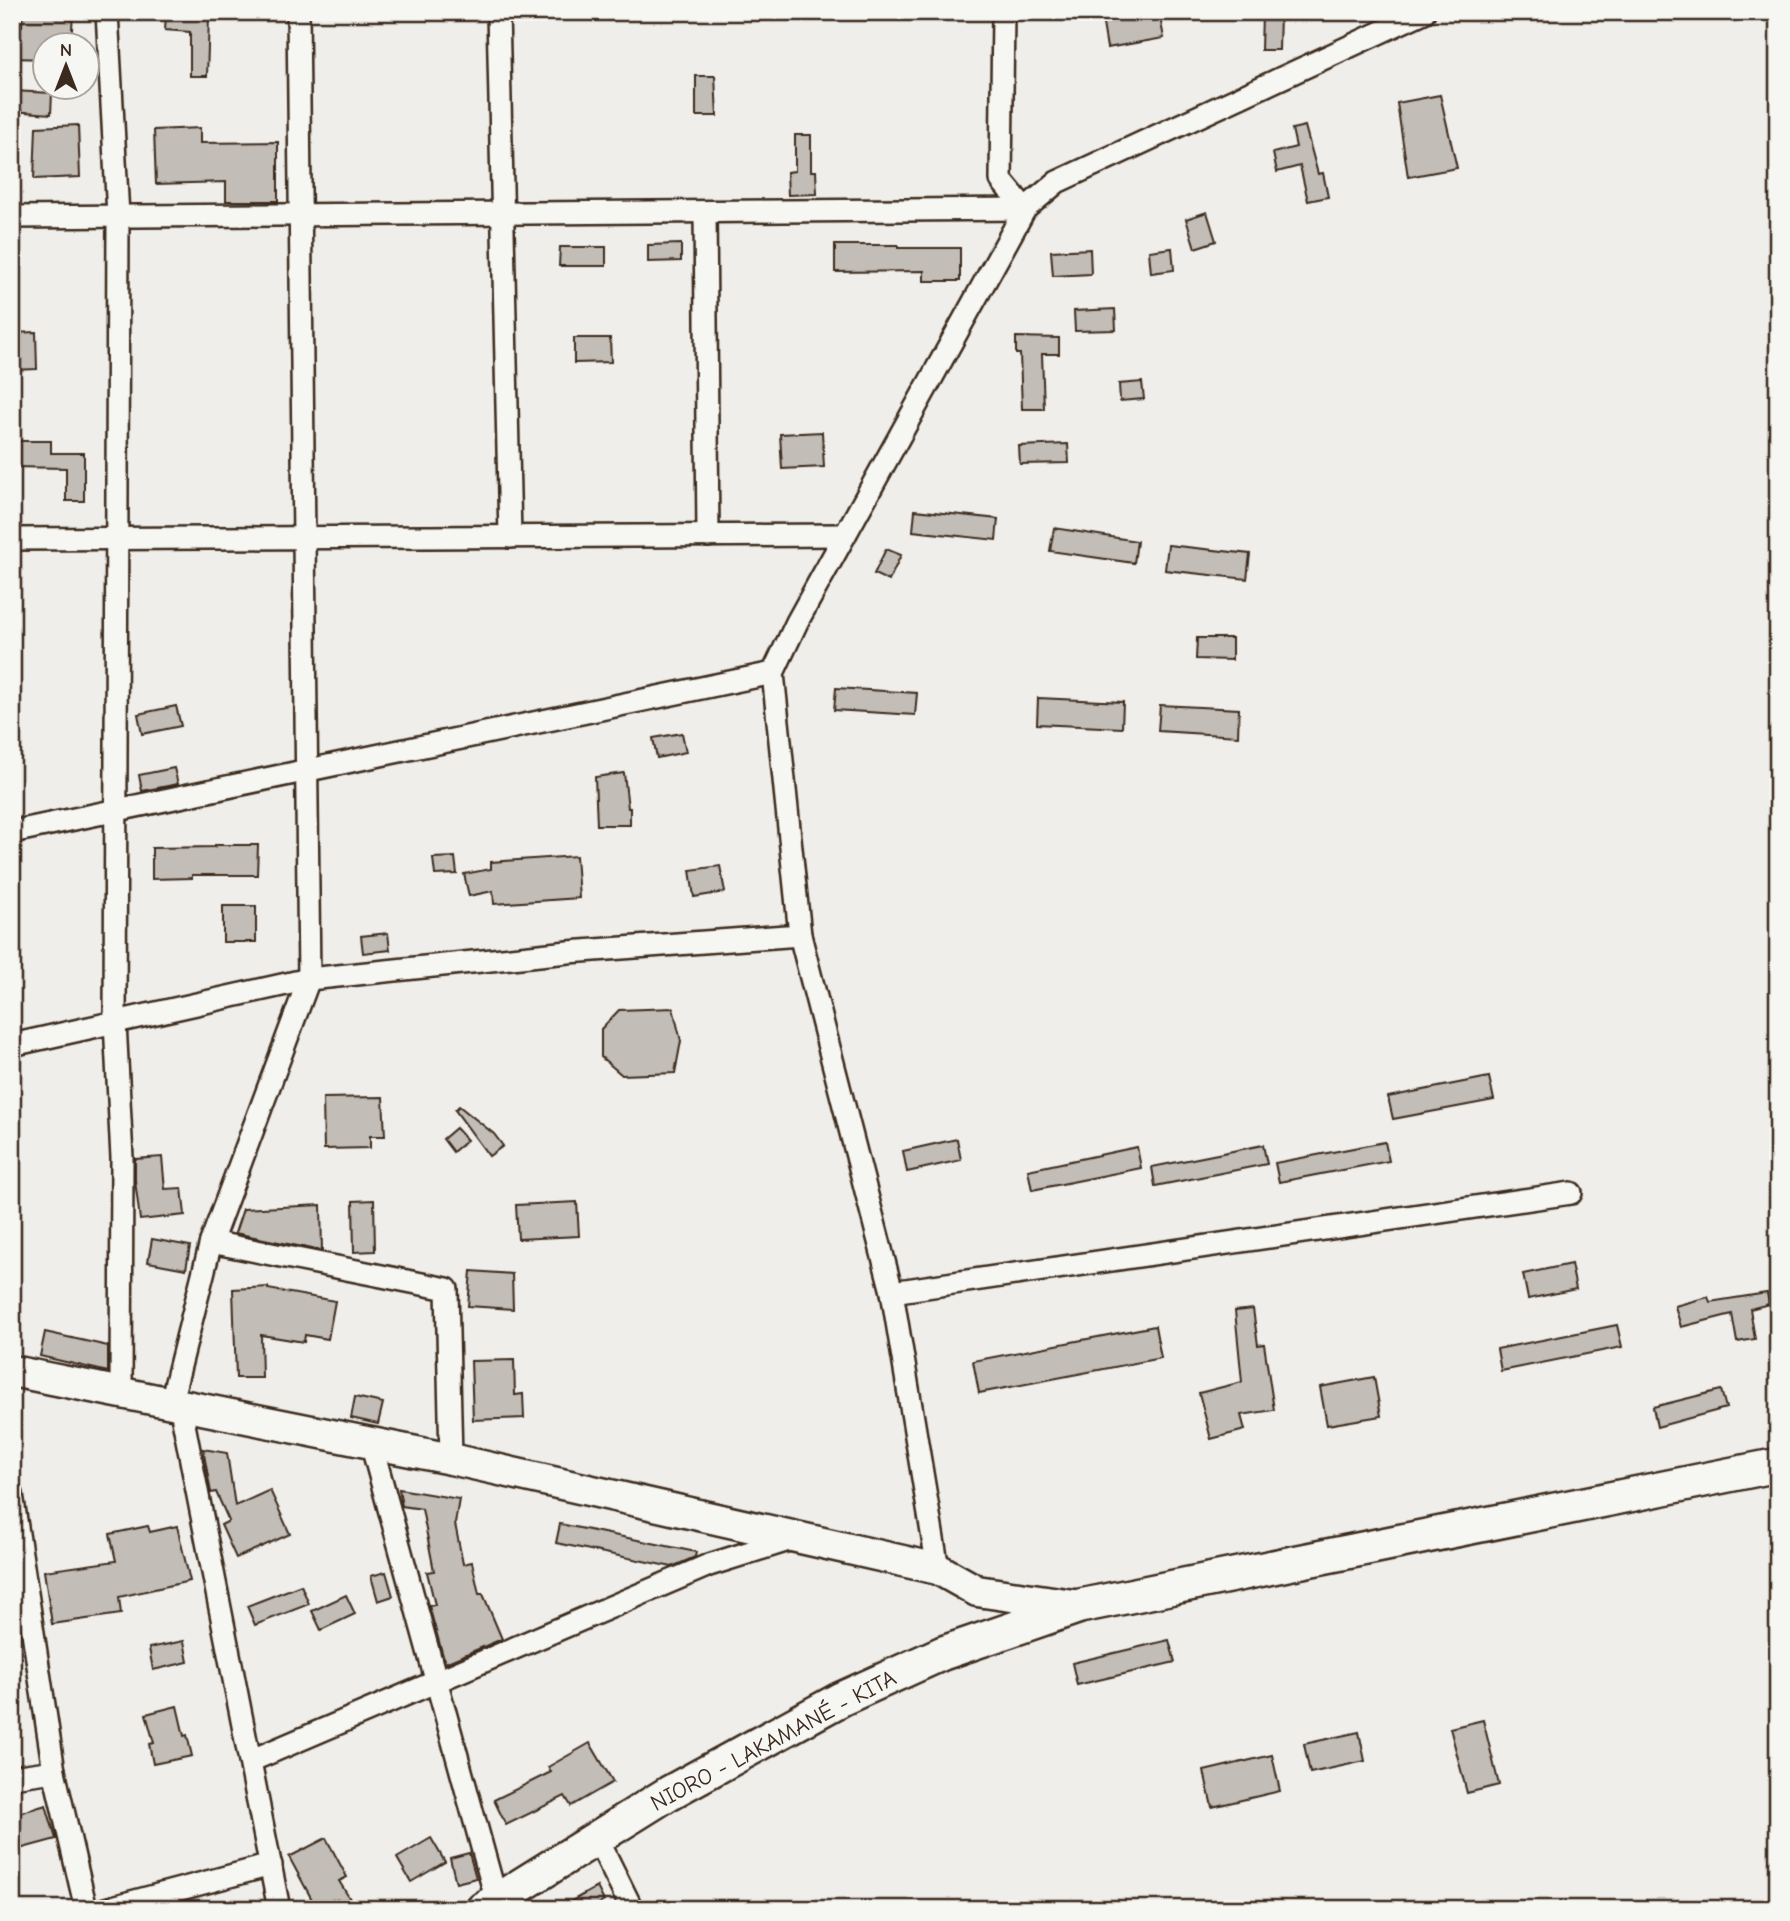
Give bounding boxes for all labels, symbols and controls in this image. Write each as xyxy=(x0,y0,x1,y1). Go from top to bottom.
north arrow xyxy=(32,32,102,102)
text: N xyxy=(60,39,72,61)
street label: NIORO - LAKAMANÉ - KITA xyxy=(646,1664,901,1817)

